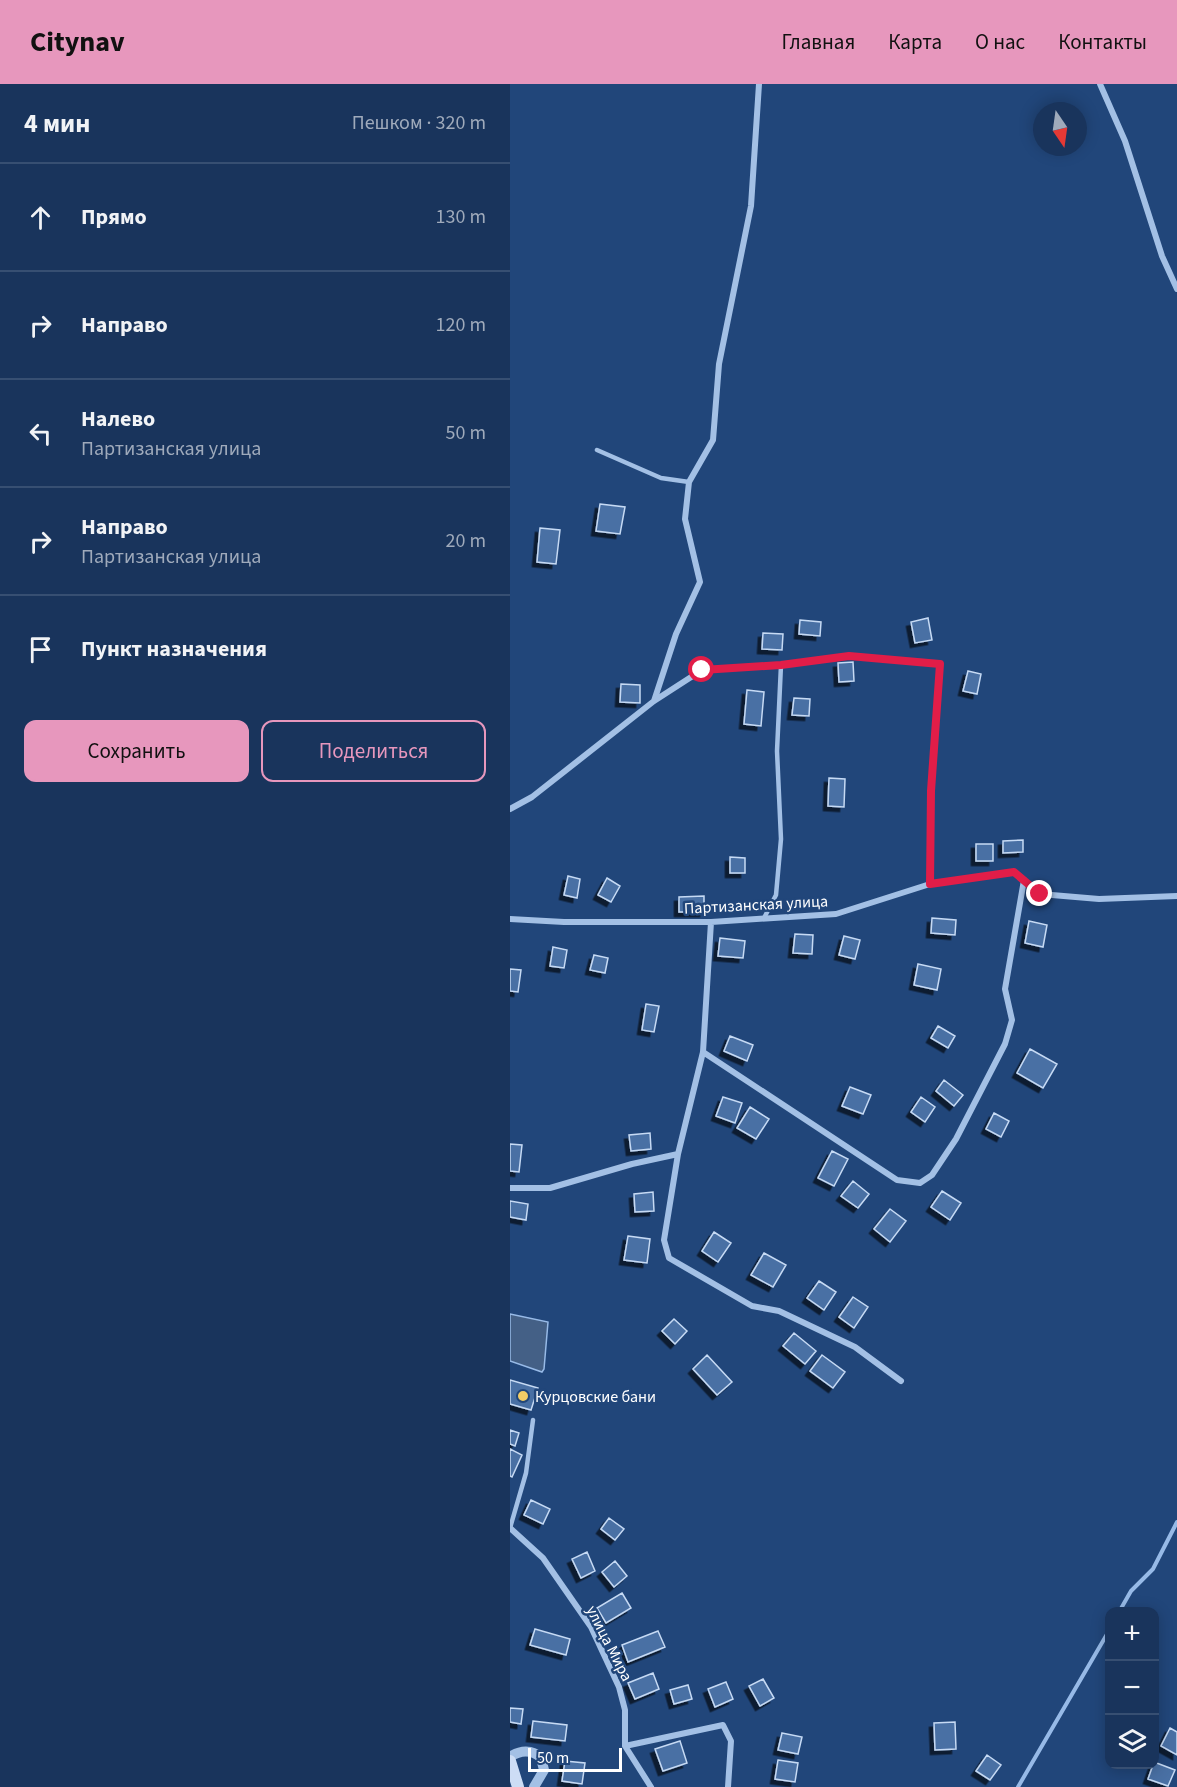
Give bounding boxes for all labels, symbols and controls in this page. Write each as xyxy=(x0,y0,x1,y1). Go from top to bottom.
text: Citynav xyxy=(30,22,125,62)
text: Главная xyxy=(782,27,855,57)
text: Карта xyxy=(888,27,942,57)
text: О нас xyxy=(975,27,1025,57)
text: Контакты xyxy=(1058,27,1147,57)
north arrow xyxy=(1033,102,1087,156)
text: 4 мин xyxy=(24,105,90,142)
text: Пешком · 320 m xyxy=(352,109,486,137)
icon: ahead xyxy=(24,201,57,234)
text: Прямо xyxy=(81,201,147,233)
text: 130 m xyxy=(436,203,486,231)
icon: right xyxy=(24,309,57,342)
text: Направо xyxy=(81,309,168,341)
text: 120 m xyxy=(436,311,486,339)
text: Налево xyxy=(81,403,155,435)
icon: left xyxy=(24,417,57,450)
text: 50 m xyxy=(446,419,486,447)
text: Партизанская улица xyxy=(81,435,261,463)
text: Направо xyxy=(81,511,168,543)
icon: right xyxy=(24,525,57,558)
text: 20 m xyxy=(446,527,486,555)
text: Партизанская улица xyxy=(81,543,261,571)
icon: arrive xyxy=(24,633,57,666)
text: Пункт назначения xyxy=(81,633,267,665)
route start xyxy=(688,656,714,682)
button: Сохранить xyxy=(24,720,249,782)
button: Поделиться xyxy=(261,720,486,782)
route end xyxy=(1026,880,1052,906)
street label: Партизанская улица xyxy=(683,890,829,920)
place label: Курцовские бани xyxy=(535,1386,656,1408)
marker: Курцовские бани xyxy=(516,1389,530,1403)
street label: улица Мира xyxy=(581,1602,638,1685)
map controls xyxy=(1105,1607,1159,1769)
button: + xyxy=(1105,1607,1159,1661)
button: − xyxy=(1105,1661,1159,1715)
button: layers xyxy=(1105,1715,1159,1769)
scale bar xyxy=(528,1745,622,1772)
text: 50 m xyxy=(537,1747,569,1769)

